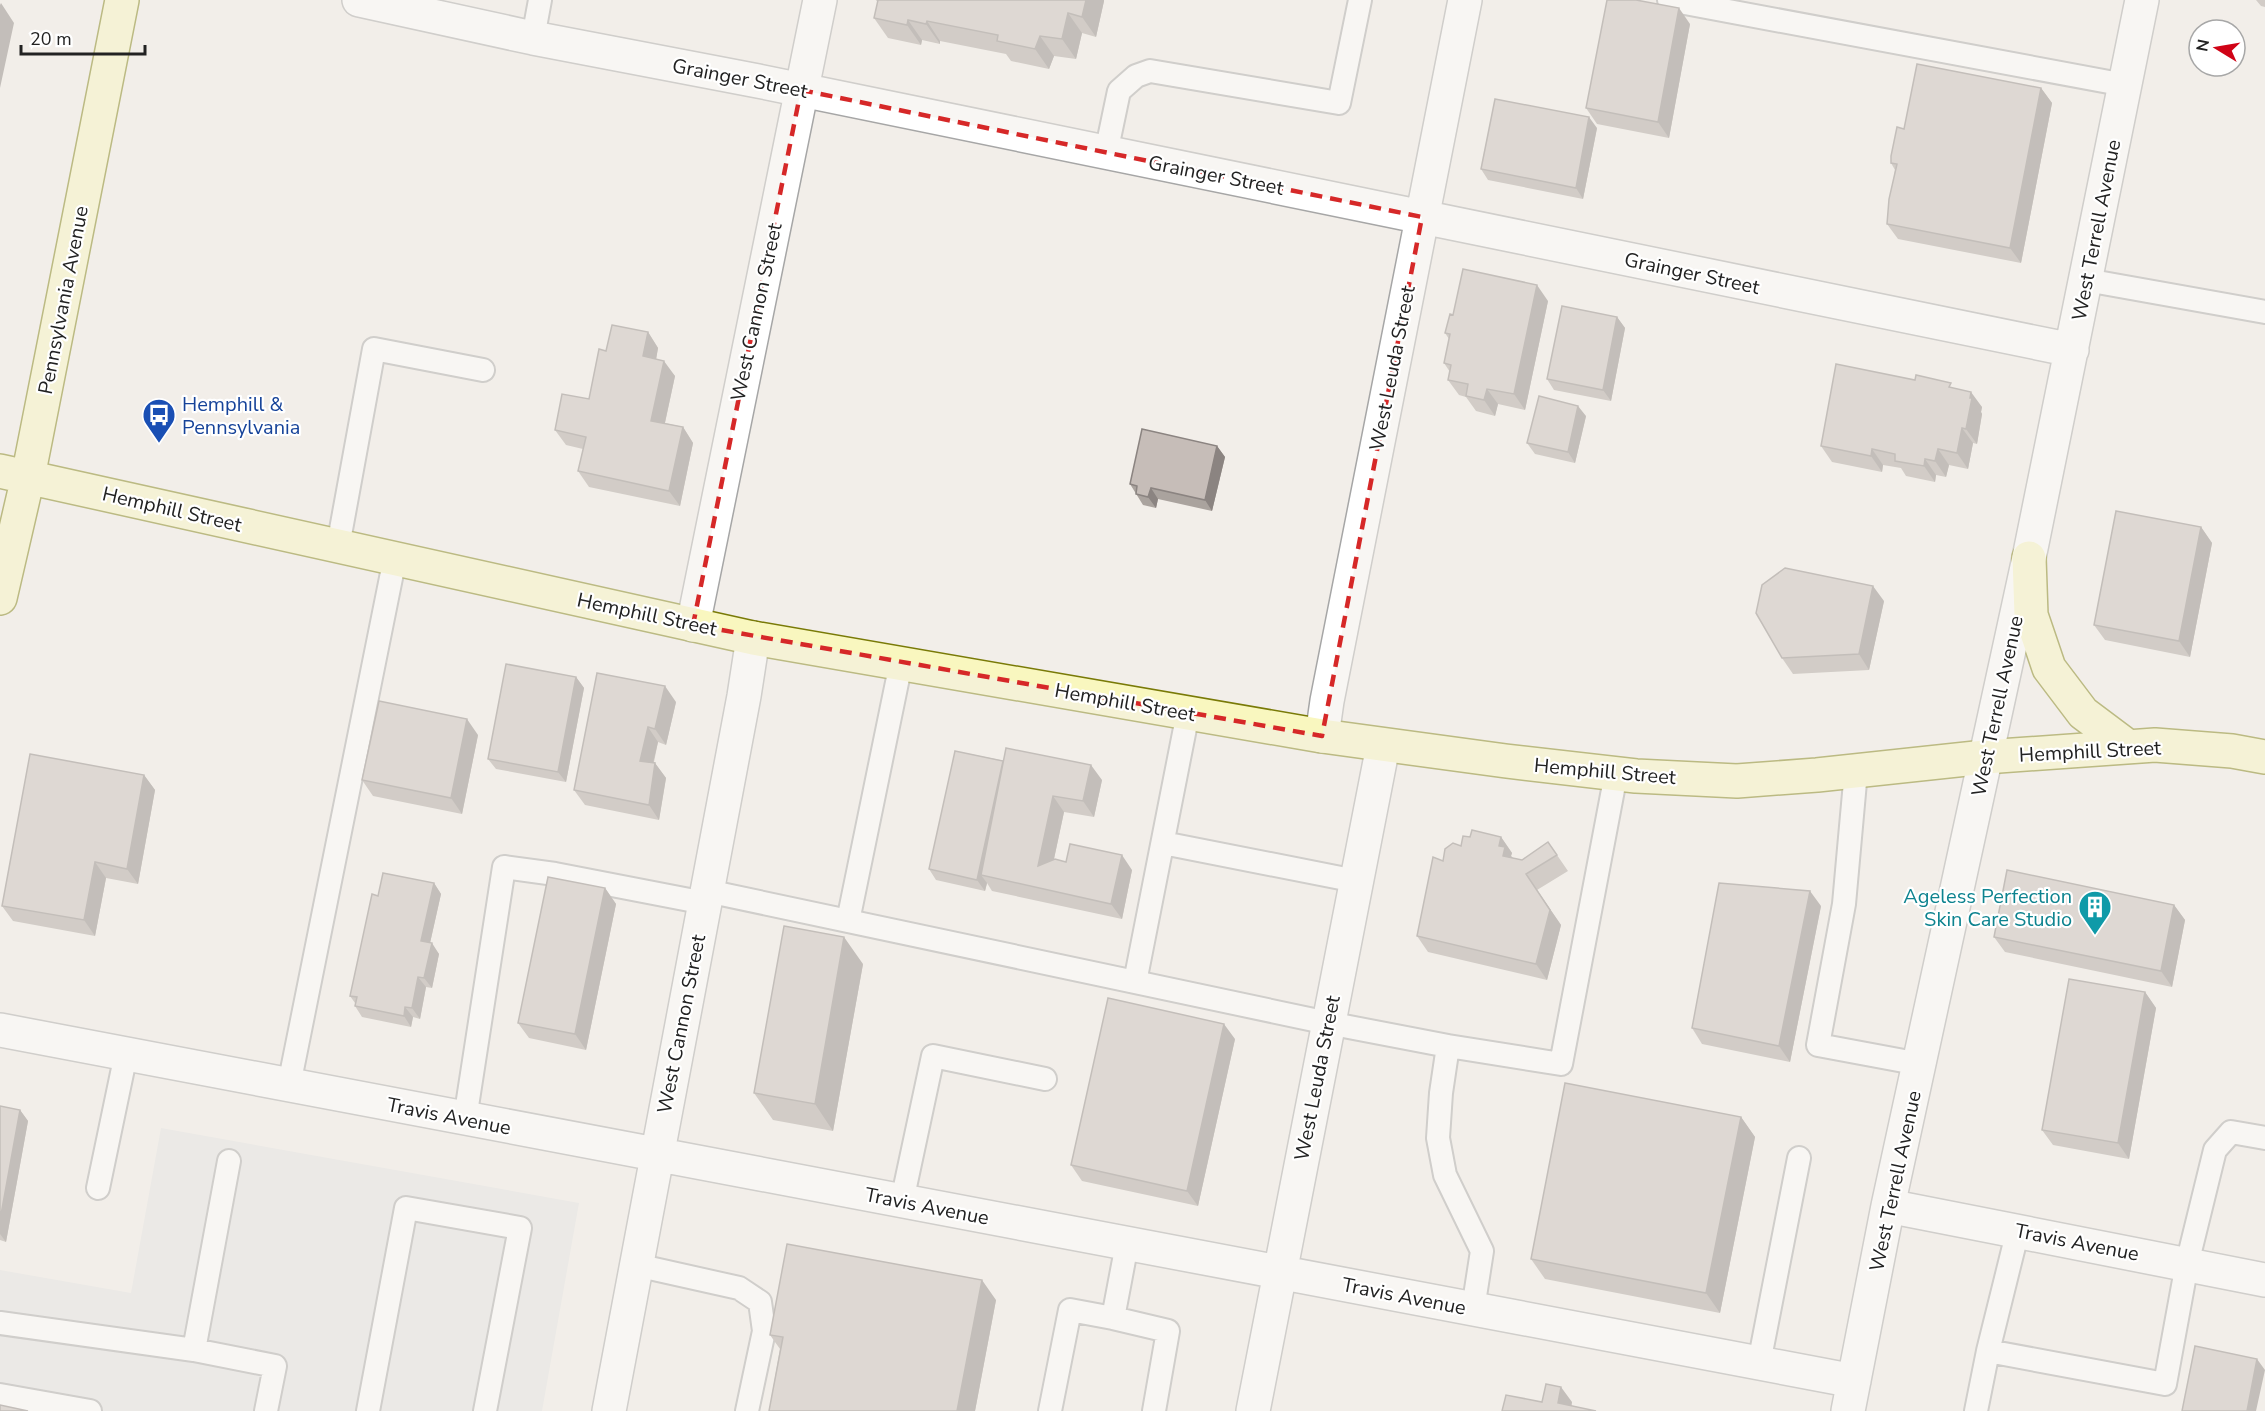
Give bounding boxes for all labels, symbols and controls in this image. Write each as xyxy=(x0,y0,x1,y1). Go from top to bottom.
scale bar xyxy=(21,18,146,56)
north arrow xyxy=(2187,18,2247,78)
text: 20 m xyxy=(30,27,72,51)
text: N xyxy=(2191,37,2215,53)
street label: Grainger Street xyxy=(670,52,811,105)
street label: West Terrell Avenue xyxy=(2066,137,2127,323)
street label: Grainger Street xyxy=(1146,149,1287,202)
street label: Pennsylvania Avenue xyxy=(32,204,95,397)
street label: West Cannon Street xyxy=(724,219,789,404)
street label: Grainger Street xyxy=(1622,246,1763,301)
street label: West Leuda Street xyxy=(1363,282,1422,453)
place label: Hemphill & Pennsylvania xyxy=(182,391,300,441)
bus stop icon: Hemphill & Pennsylvania xyxy=(141,397,177,444)
street label: Hemphill Street xyxy=(100,480,245,539)
street label: Hemphill Street xyxy=(575,587,720,643)
street label: West Terrell Avenue xyxy=(1965,613,2030,799)
street label: Hemphill Street xyxy=(1053,677,1198,728)
street label: Hemphill Street xyxy=(2018,734,2163,769)
street label: Hemphill Street xyxy=(1533,752,1678,791)
place label: Ageless Perfection Skin Care Studio xyxy=(1903,883,2072,933)
building icon: Ageless Perfection Skin Care Studio xyxy=(2077,889,2113,936)
street label: West Cannon Street xyxy=(651,931,712,1116)
street label: West Leuda Street xyxy=(1288,992,1347,1163)
street label: West Terrell Avenue xyxy=(1863,1088,1928,1274)
street label: Travis Avenue xyxy=(385,1091,513,1142)
street label: Travis Avenue xyxy=(863,1181,991,1232)
street label: Travis Avenue xyxy=(2013,1217,2141,1268)
street label: Travis Avenue xyxy=(1340,1271,1468,1322)

